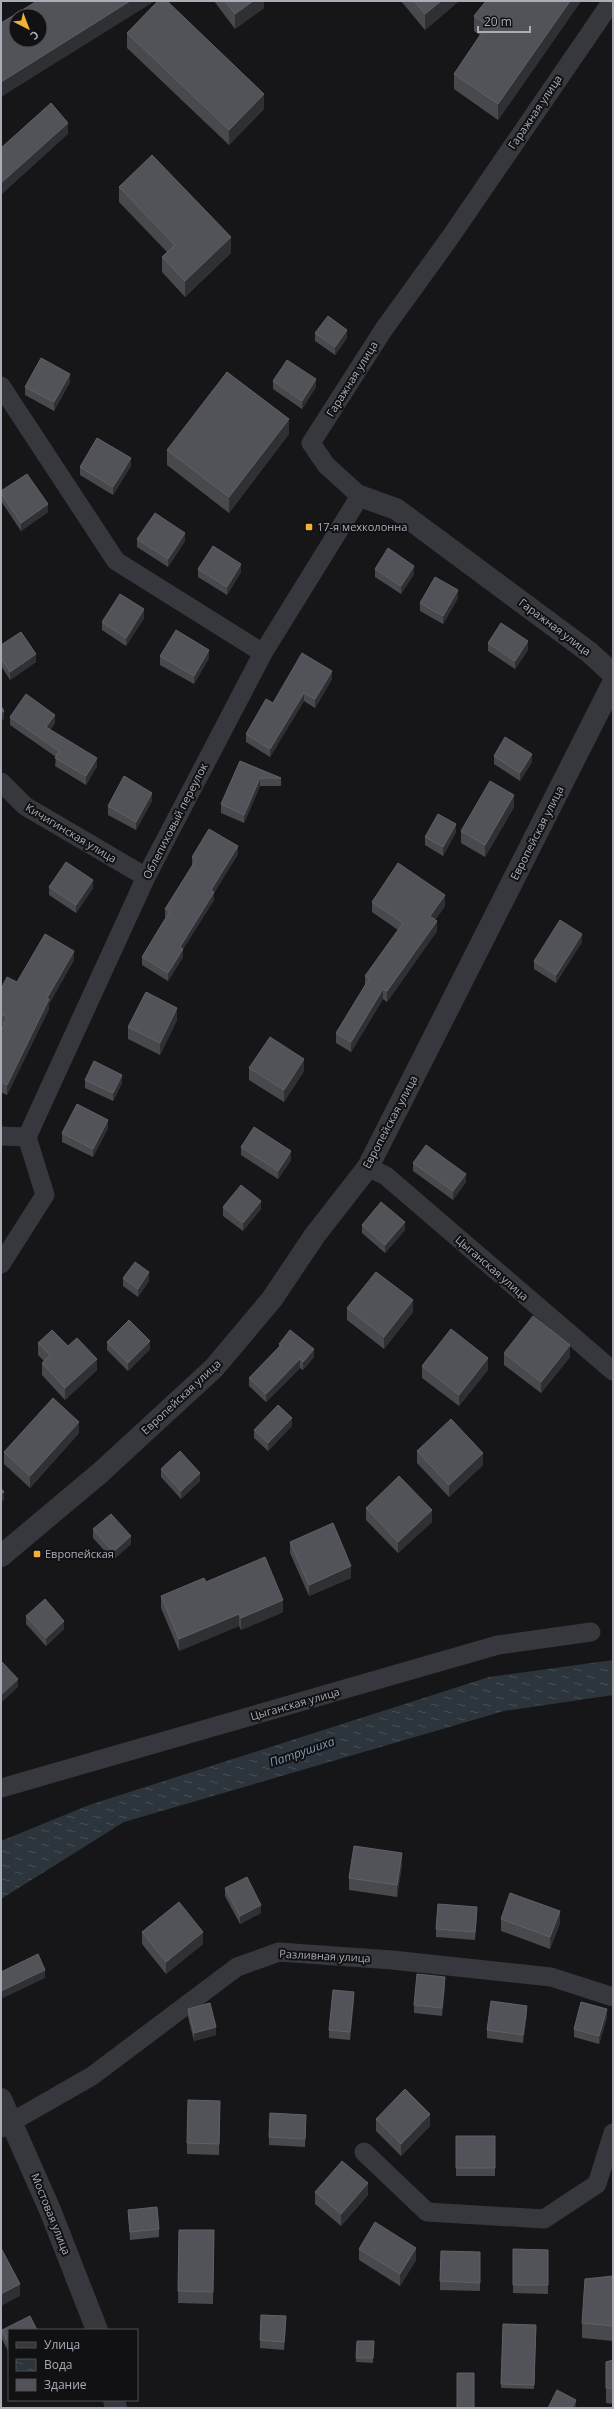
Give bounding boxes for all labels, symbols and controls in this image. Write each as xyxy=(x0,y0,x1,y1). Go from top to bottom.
north arrow xyxy=(8,8,48,48)
scale bar xyxy=(478,8,530,34)
text: 20 m xyxy=(484,13,512,30)
text: С xyxy=(27,28,43,44)
street label: Гаражная улица xyxy=(504,72,565,152)
street label: Гаражная улица xyxy=(322,338,381,419)
place label: 17-я мехколонна xyxy=(317,519,407,534)
marker: 17-я мехколонна xyxy=(304,522,314,532)
street label: Гаражная улица xyxy=(516,595,594,659)
street label: Облепиховый переулок xyxy=(139,760,211,881)
street label: Европейская улица xyxy=(506,783,567,882)
street label: Кичигинская улица xyxy=(23,799,120,866)
street label: Европейская улица xyxy=(359,1073,420,1171)
street label: Цыганская улица xyxy=(453,1232,532,1304)
street label: Европейская улица xyxy=(138,1356,224,1437)
place label: Европейская xyxy=(45,1546,114,1561)
marker: Европейская xyxy=(32,1549,42,1559)
street label: Цыганская улица xyxy=(248,1684,341,1723)
water label: Патрушиха xyxy=(267,1732,337,1771)
street label: Разливная улица xyxy=(279,1946,371,1965)
street label: Мостовая улица xyxy=(28,2171,75,2257)
legend xyxy=(8,2329,138,2401)
text: Улица xyxy=(44,2336,80,2353)
text: Вода xyxy=(44,2356,73,2373)
text: Здание xyxy=(44,2376,87,2393)

